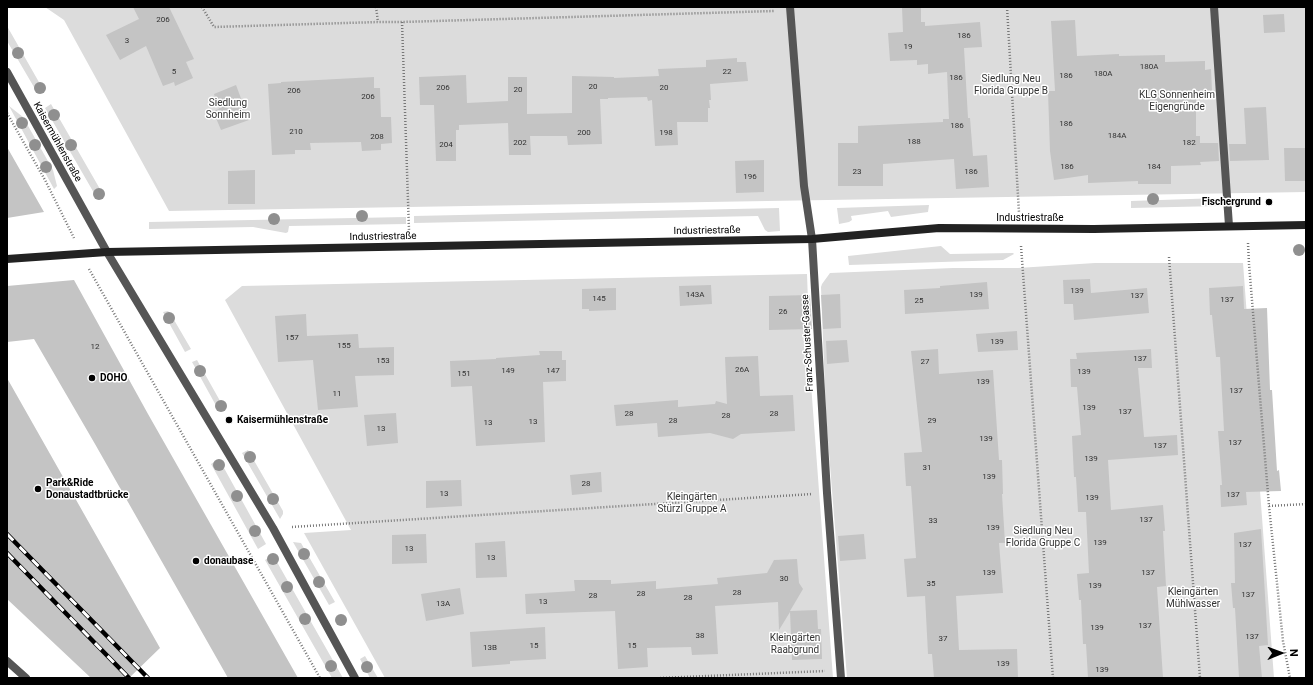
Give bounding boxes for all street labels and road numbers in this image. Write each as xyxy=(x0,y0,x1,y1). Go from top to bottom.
street label: Kaisermühlenstraße xyxy=(30,100,84,184)
street label: Industriestraße xyxy=(996,212,1064,224)
street label: Industriestraße xyxy=(673,224,741,238)
street label: Industriestraße xyxy=(349,230,417,244)
street label: Franz-Schuster-Gasse xyxy=(799,294,817,392)

